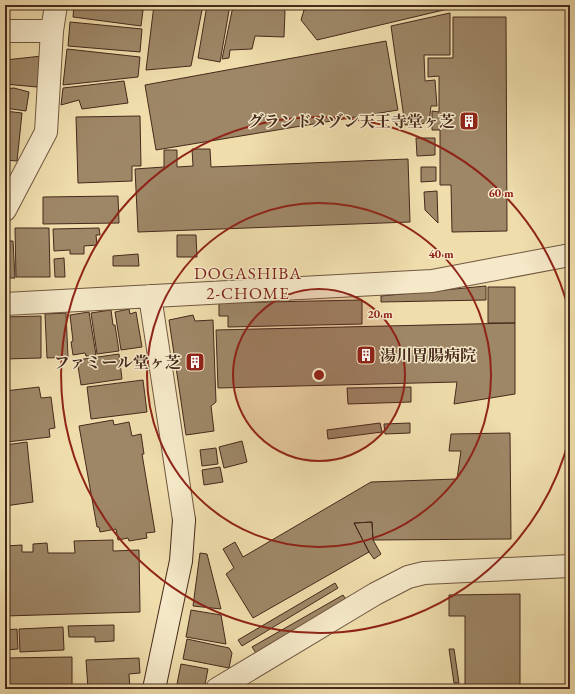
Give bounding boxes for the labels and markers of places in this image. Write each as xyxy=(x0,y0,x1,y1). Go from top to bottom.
building icon: グランドメゾン天王寺堂ヶ芝 xyxy=(458,110,480,132)
place label: グランドメゾン天王寺堂ヶ芝 xyxy=(248,111,455,132)
building icon: 湯川胃腸病院 xyxy=(355,344,377,366)
place label: 湯川胃腸病院 xyxy=(380,345,476,366)
building icon: ファミール堂ヶ芝 xyxy=(184,351,206,373)
place label: ファミール堂ヶ芝 xyxy=(54,352,181,373)
centre of rings xyxy=(312,368,326,382)

